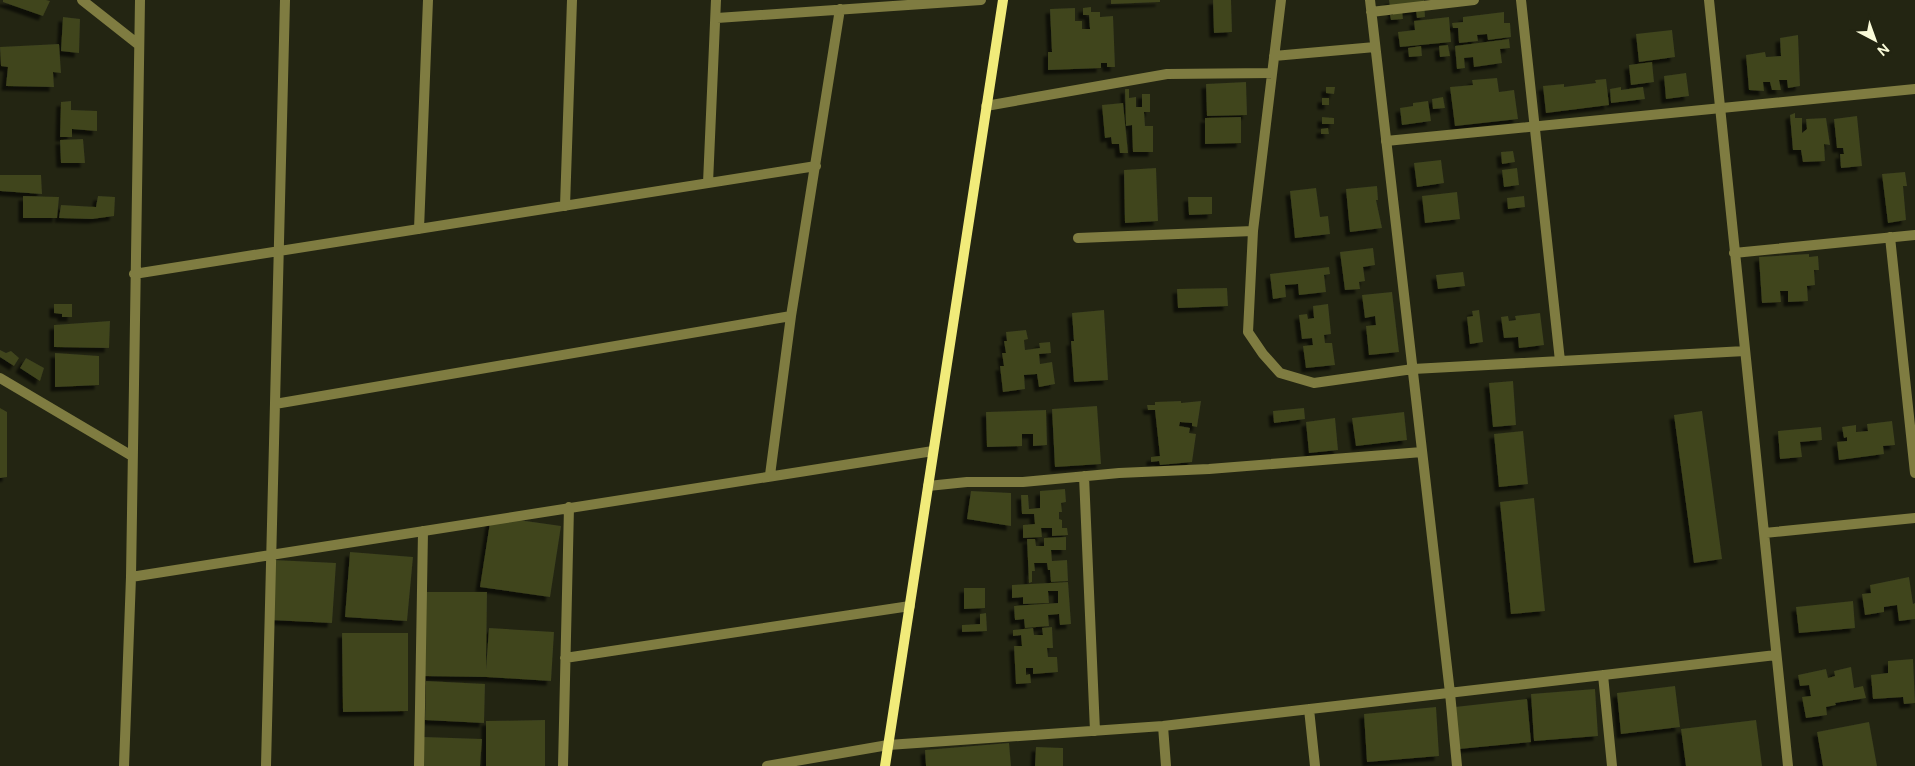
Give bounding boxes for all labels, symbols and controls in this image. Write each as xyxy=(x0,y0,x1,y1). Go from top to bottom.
north arrow xyxy=(1850,15,1900,65)
text: N xyxy=(1874,40,1893,60)

